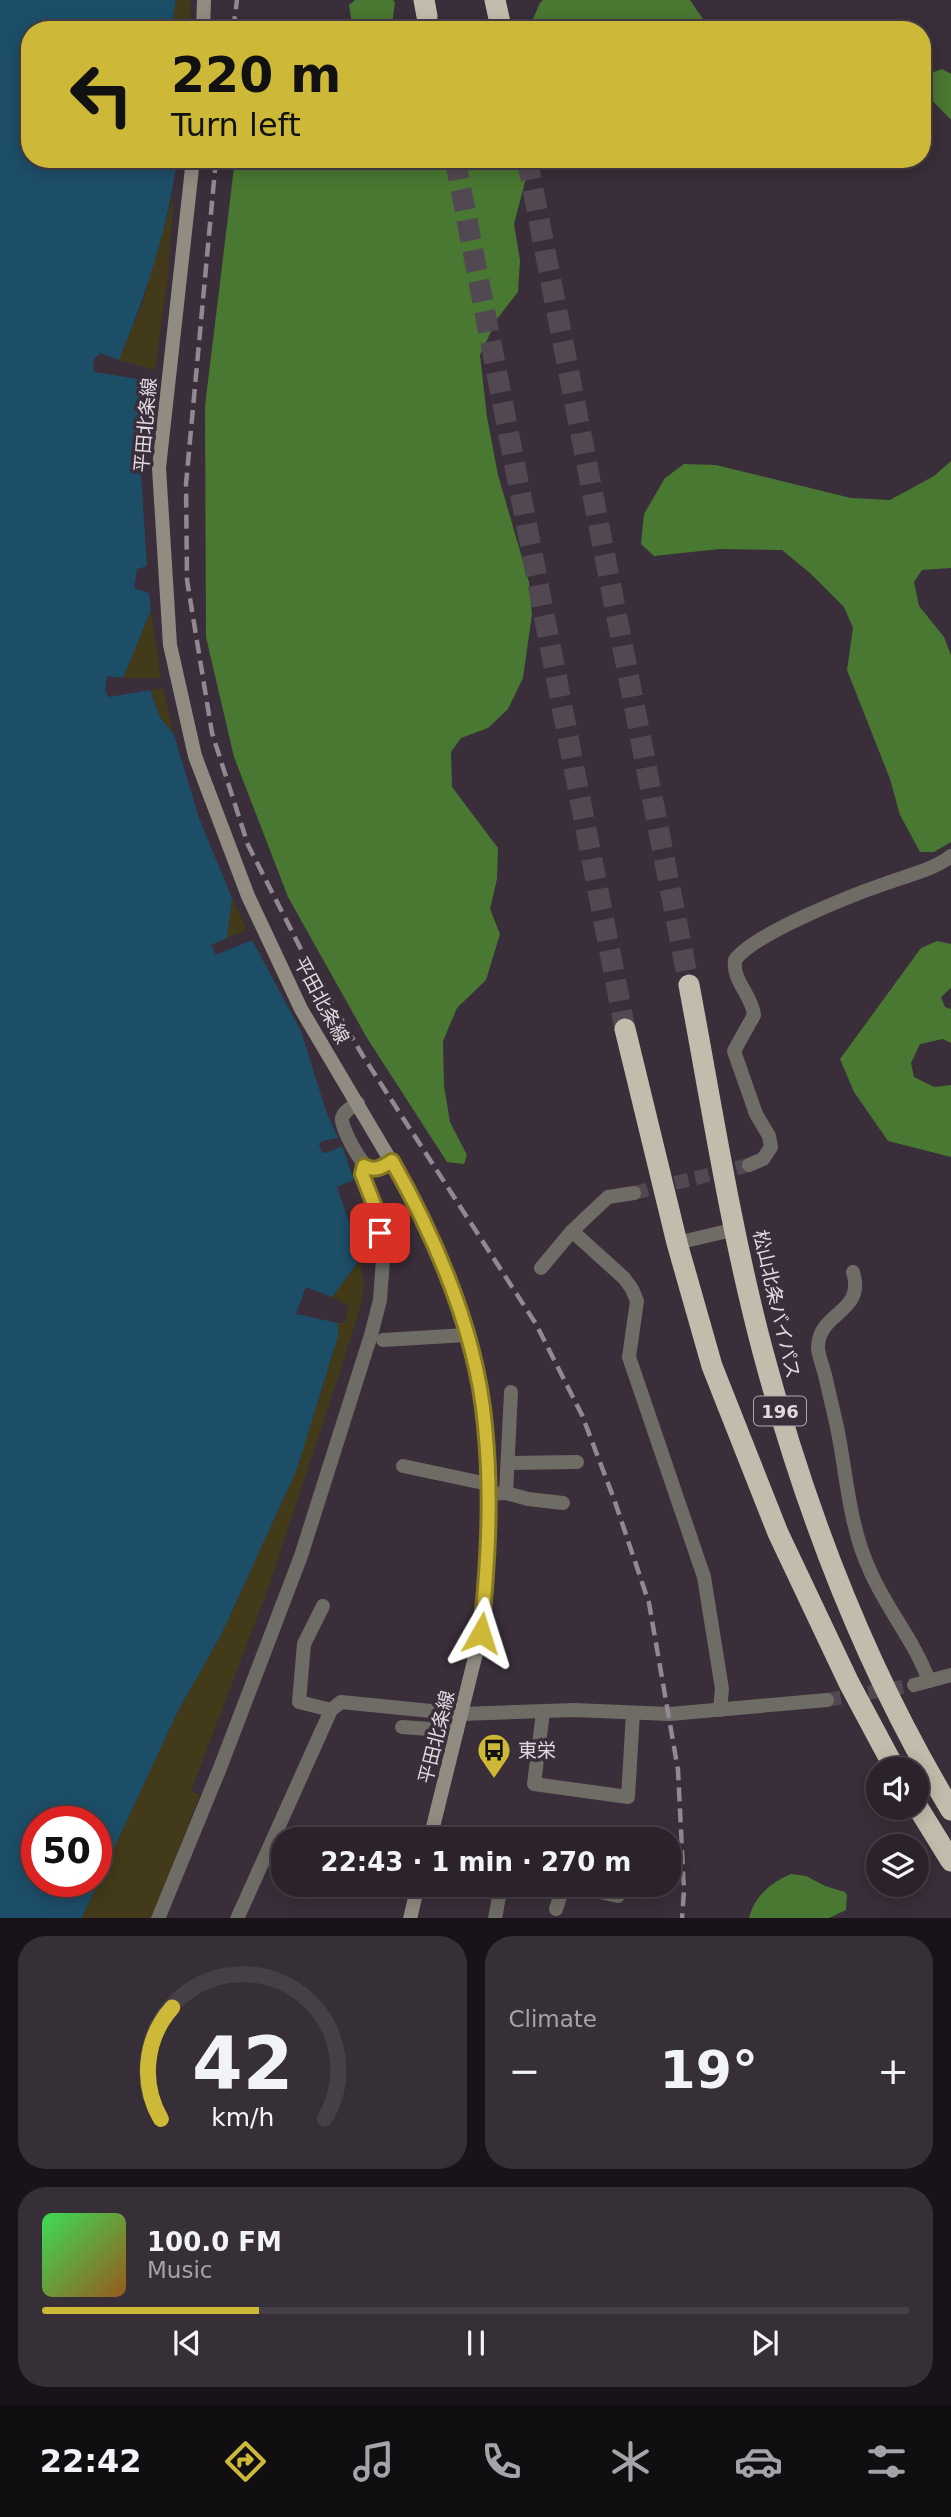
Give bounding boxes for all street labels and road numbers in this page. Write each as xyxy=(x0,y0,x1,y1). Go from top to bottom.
street label: 平田北条線 xyxy=(130,377,160,473)
street label: 平田北条線 xyxy=(290,953,354,1047)
street label: 松山北条バイパス xyxy=(749,1228,805,1380)
road number: 196 xyxy=(754,1396,806,1426)
street label: 平田北条線 xyxy=(414,1688,458,1786)

